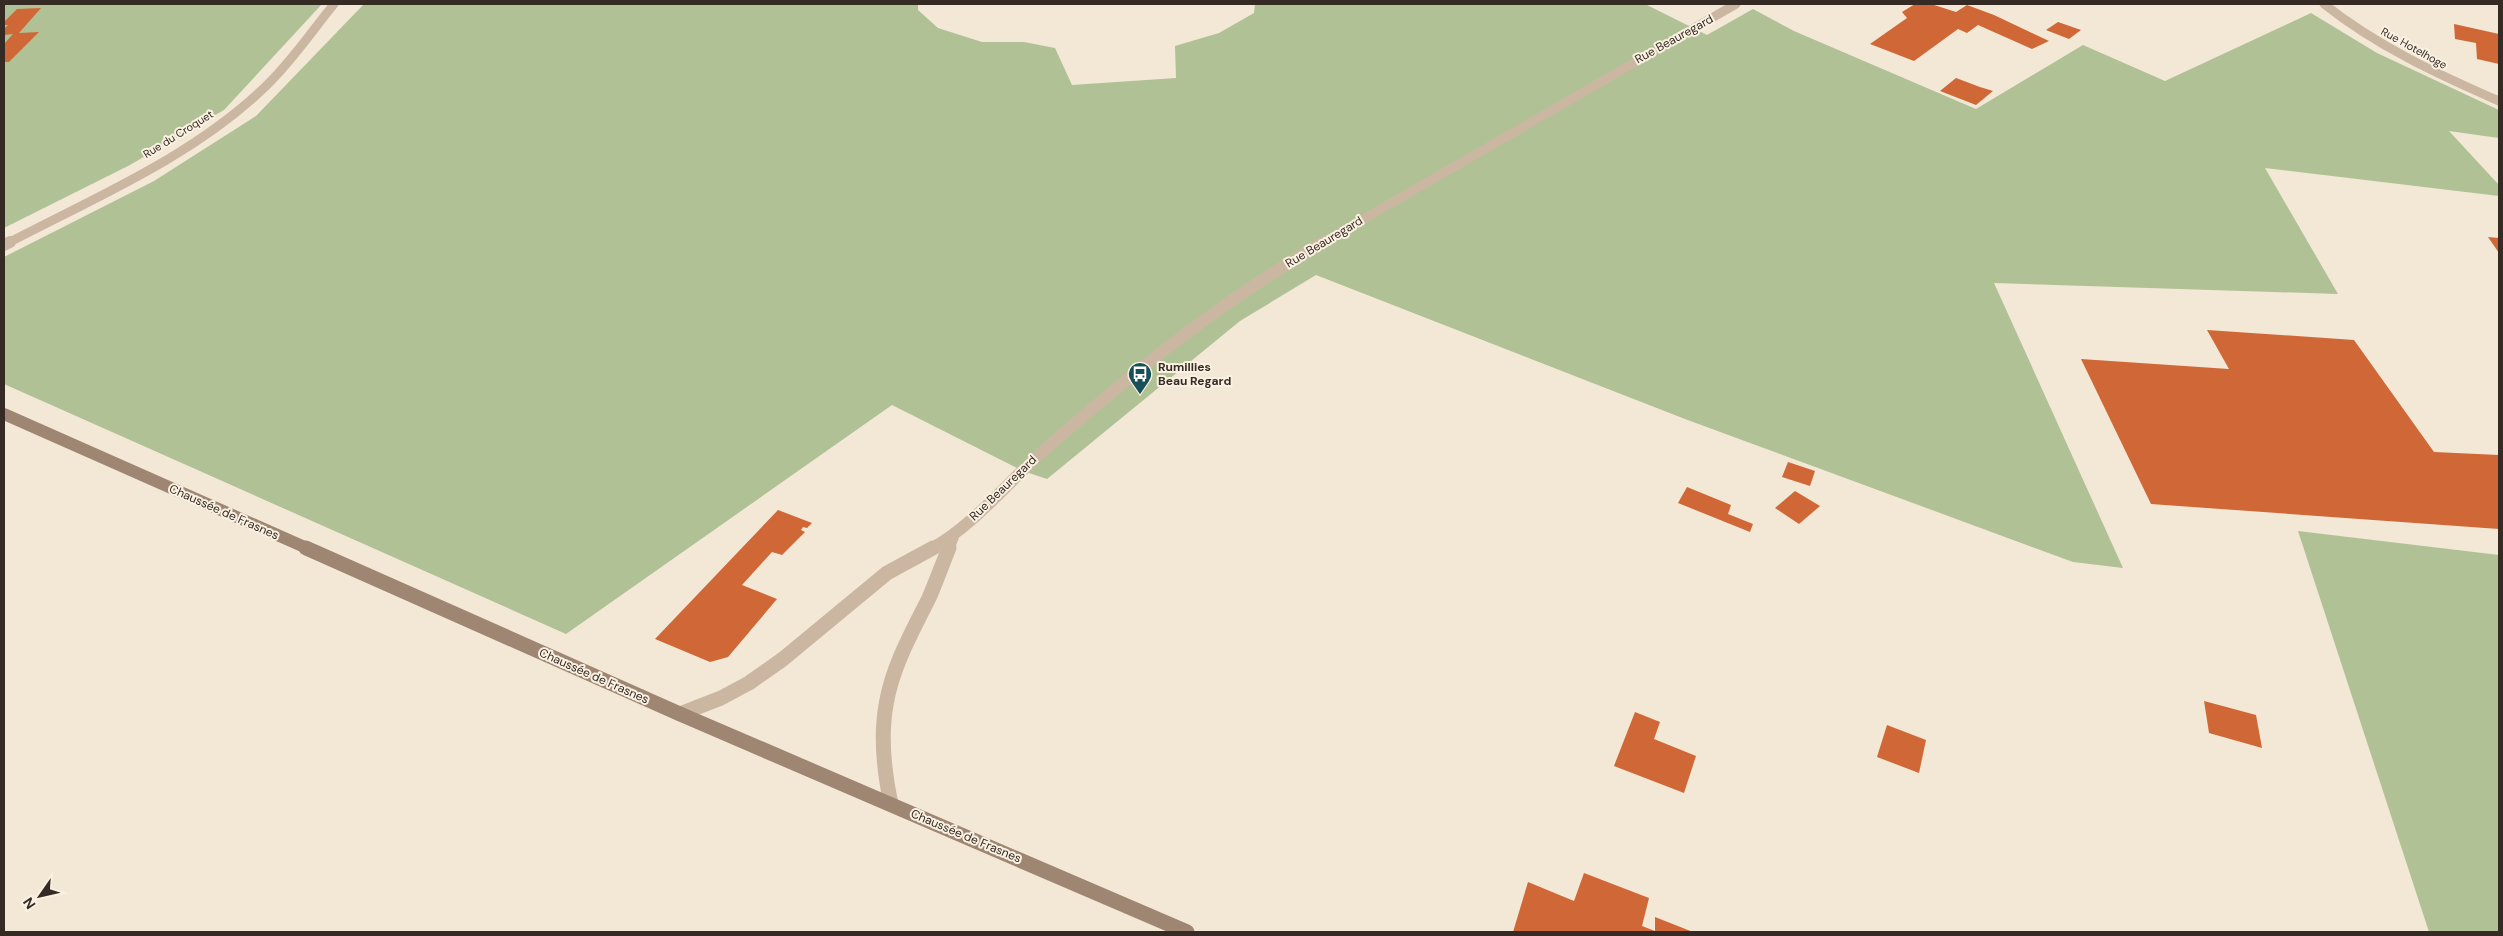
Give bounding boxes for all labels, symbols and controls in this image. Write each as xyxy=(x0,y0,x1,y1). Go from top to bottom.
street label: Rue Beauregard xyxy=(1632,11,1716,67)
street label: Rue Hotelhoge xyxy=(2378,24,2450,72)
street label: Rue du Croquet xyxy=(140,107,216,161)
street label: Rue Beauregard xyxy=(1282,213,1366,271)
place label: Rumillies Beau Regard xyxy=(1158,359,1231,389)
bus stop icon: Rumillies Beau Regard xyxy=(1127,361,1153,395)
street label: Rue Beauregard xyxy=(966,452,1040,524)
street label: Chaussée de Frasnes xyxy=(167,481,281,543)
street label: Chaussée de Frasnes xyxy=(537,645,651,707)
street label: Chaussée de Frasnes xyxy=(908,805,1024,867)
north arrow xyxy=(15,871,65,921)
text: N xyxy=(19,894,40,913)

